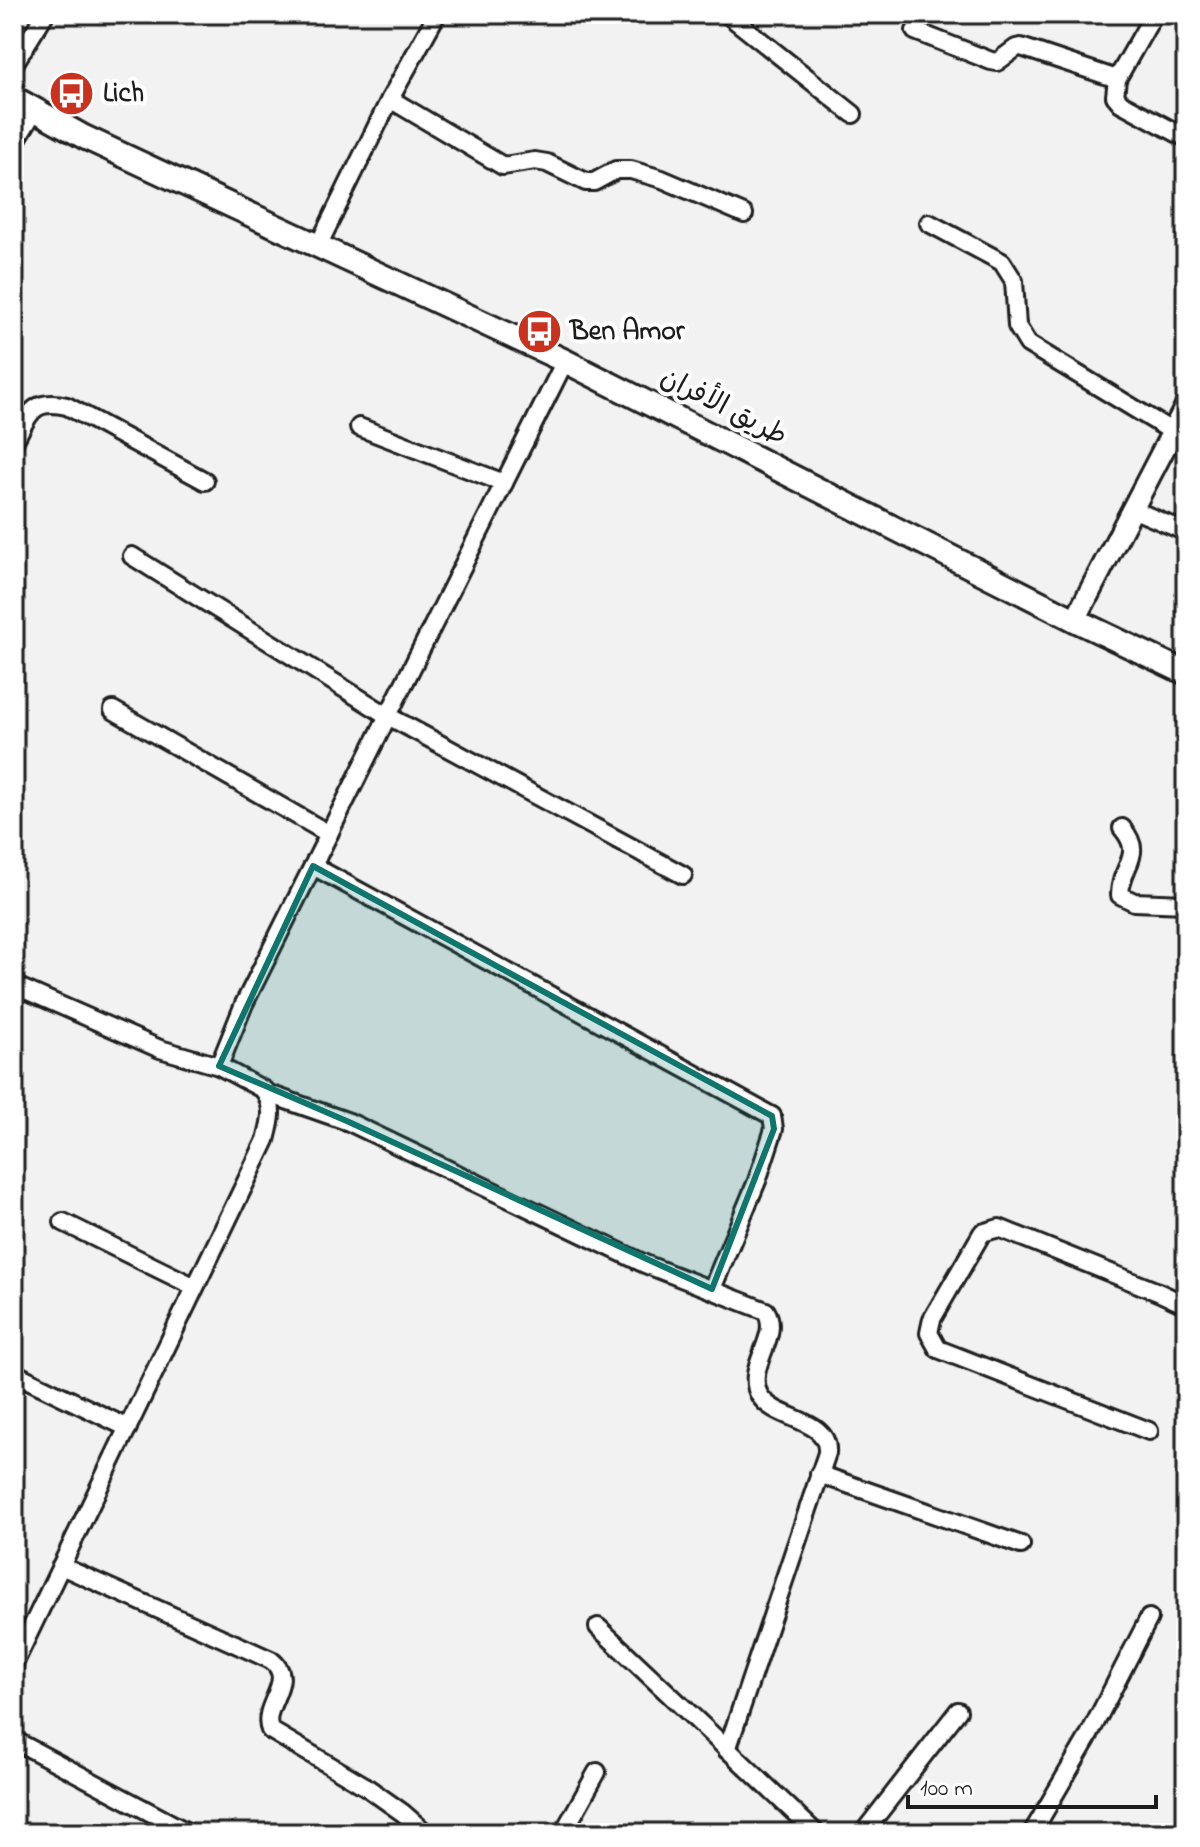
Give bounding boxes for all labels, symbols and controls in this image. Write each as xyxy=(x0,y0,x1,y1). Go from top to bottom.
bus stop icon: Lich xyxy=(48,70,96,118)
place label: Lich xyxy=(103,74,144,115)
bus stop icon: Ben Amor xyxy=(515,308,563,356)
place label: Ben Amor xyxy=(568,312,686,353)
street label: طريق الأفران xyxy=(652,358,794,457)
scale bar xyxy=(908,1759,1156,1809)
text: 100 m xyxy=(920,1772,973,1807)

